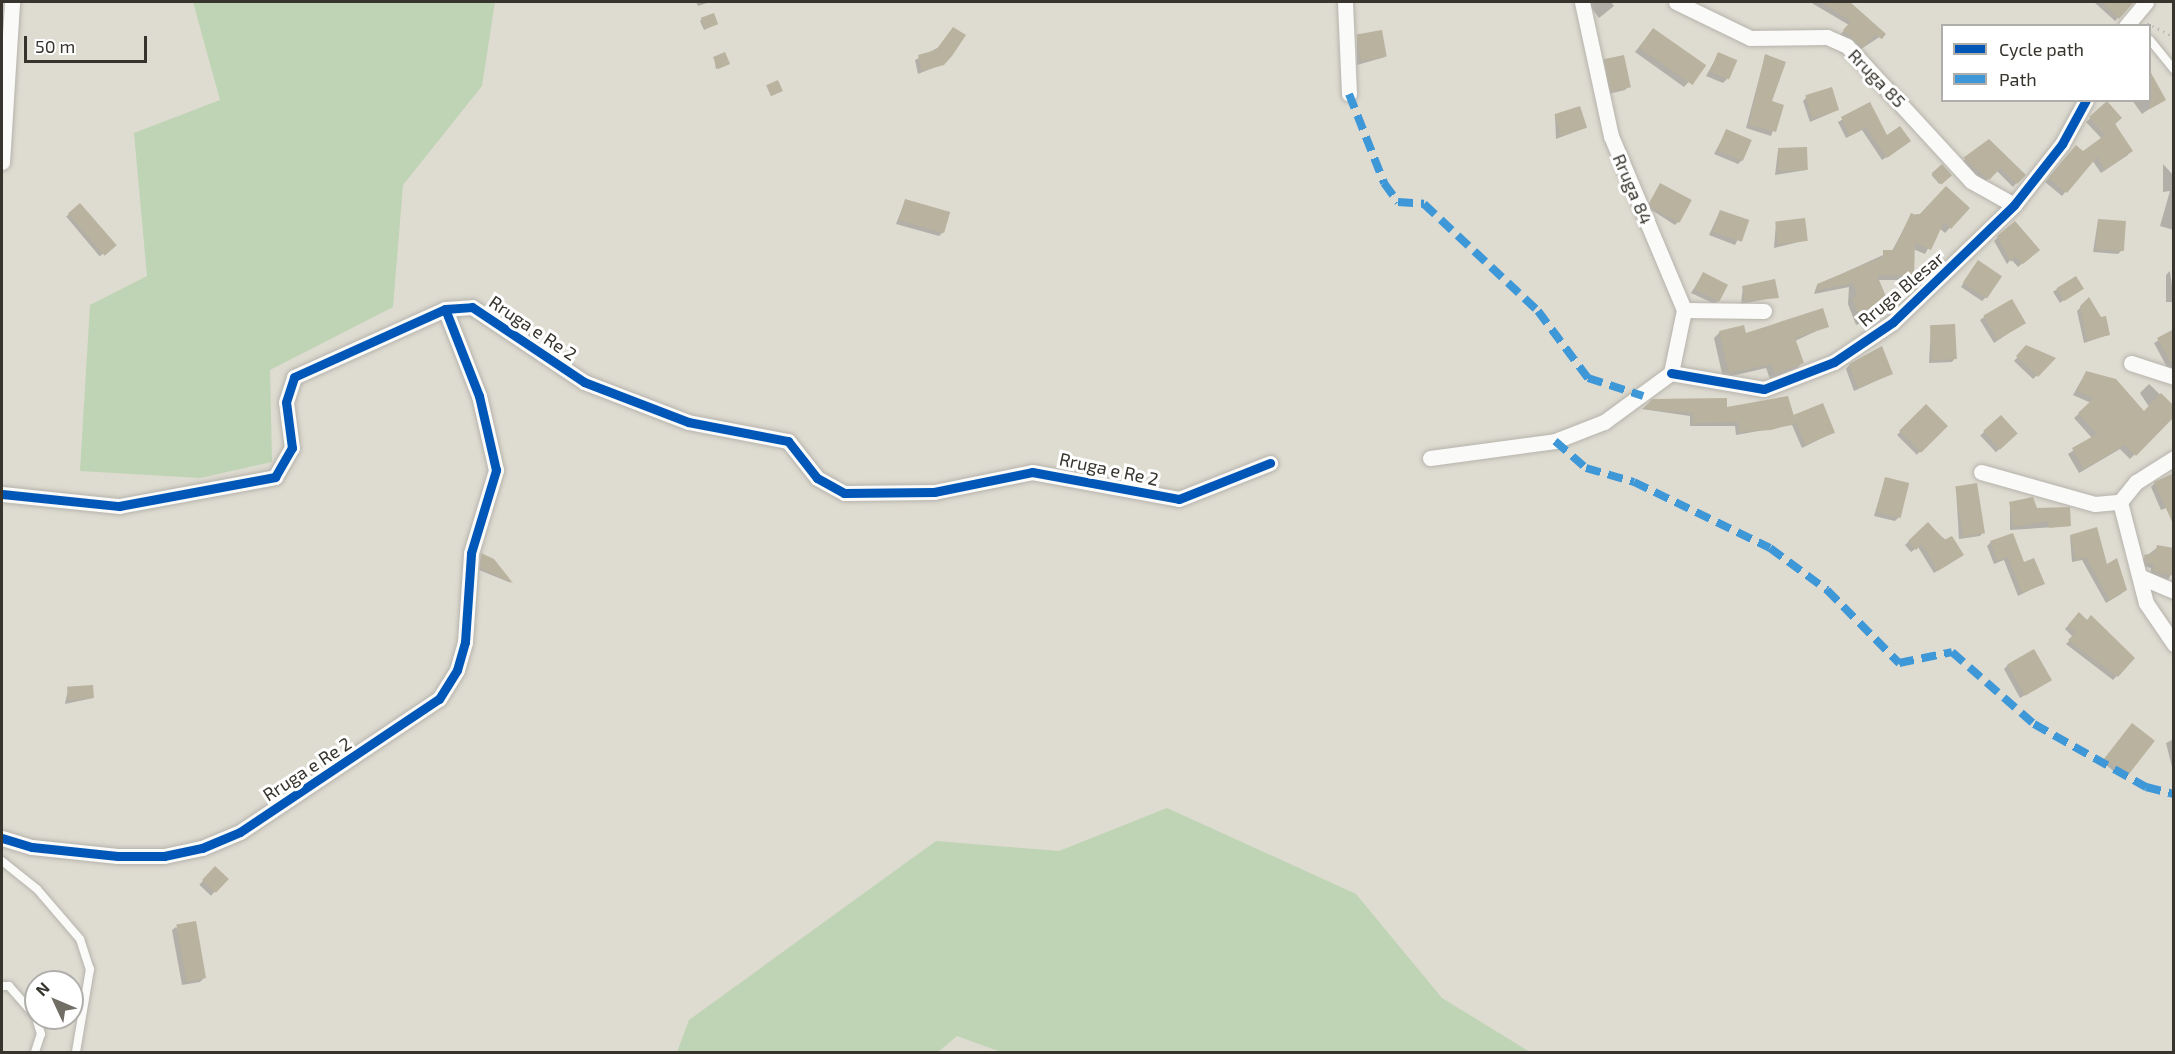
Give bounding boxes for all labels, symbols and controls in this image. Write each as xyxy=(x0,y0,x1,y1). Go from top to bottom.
scale bar xyxy=(27,24,150,62)
legend xyxy=(1941,24,2151,102)
text: 50 m xyxy=(35,35,75,57)
text: Cycle path xyxy=(1999,38,2084,60)
street label: Rruga 85 xyxy=(1844,44,1910,112)
text: Path xyxy=(1999,68,2037,90)
street label: Rruga 84 xyxy=(1609,151,1657,227)
street label: Rruga Blesar xyxy=(1854,247,1948,331)
street label: Rruga e Re 2 xyxy=(485,291,581,365)
street label: Rruga e Re 2 xyxy=(1057,448,1161,490)
street label: Rruga e Re 2 xyxy=(259,732,355,806)
north arrow xyxy=(24,970,84,1030)
text: N xyxy=(31,978,53,999)

